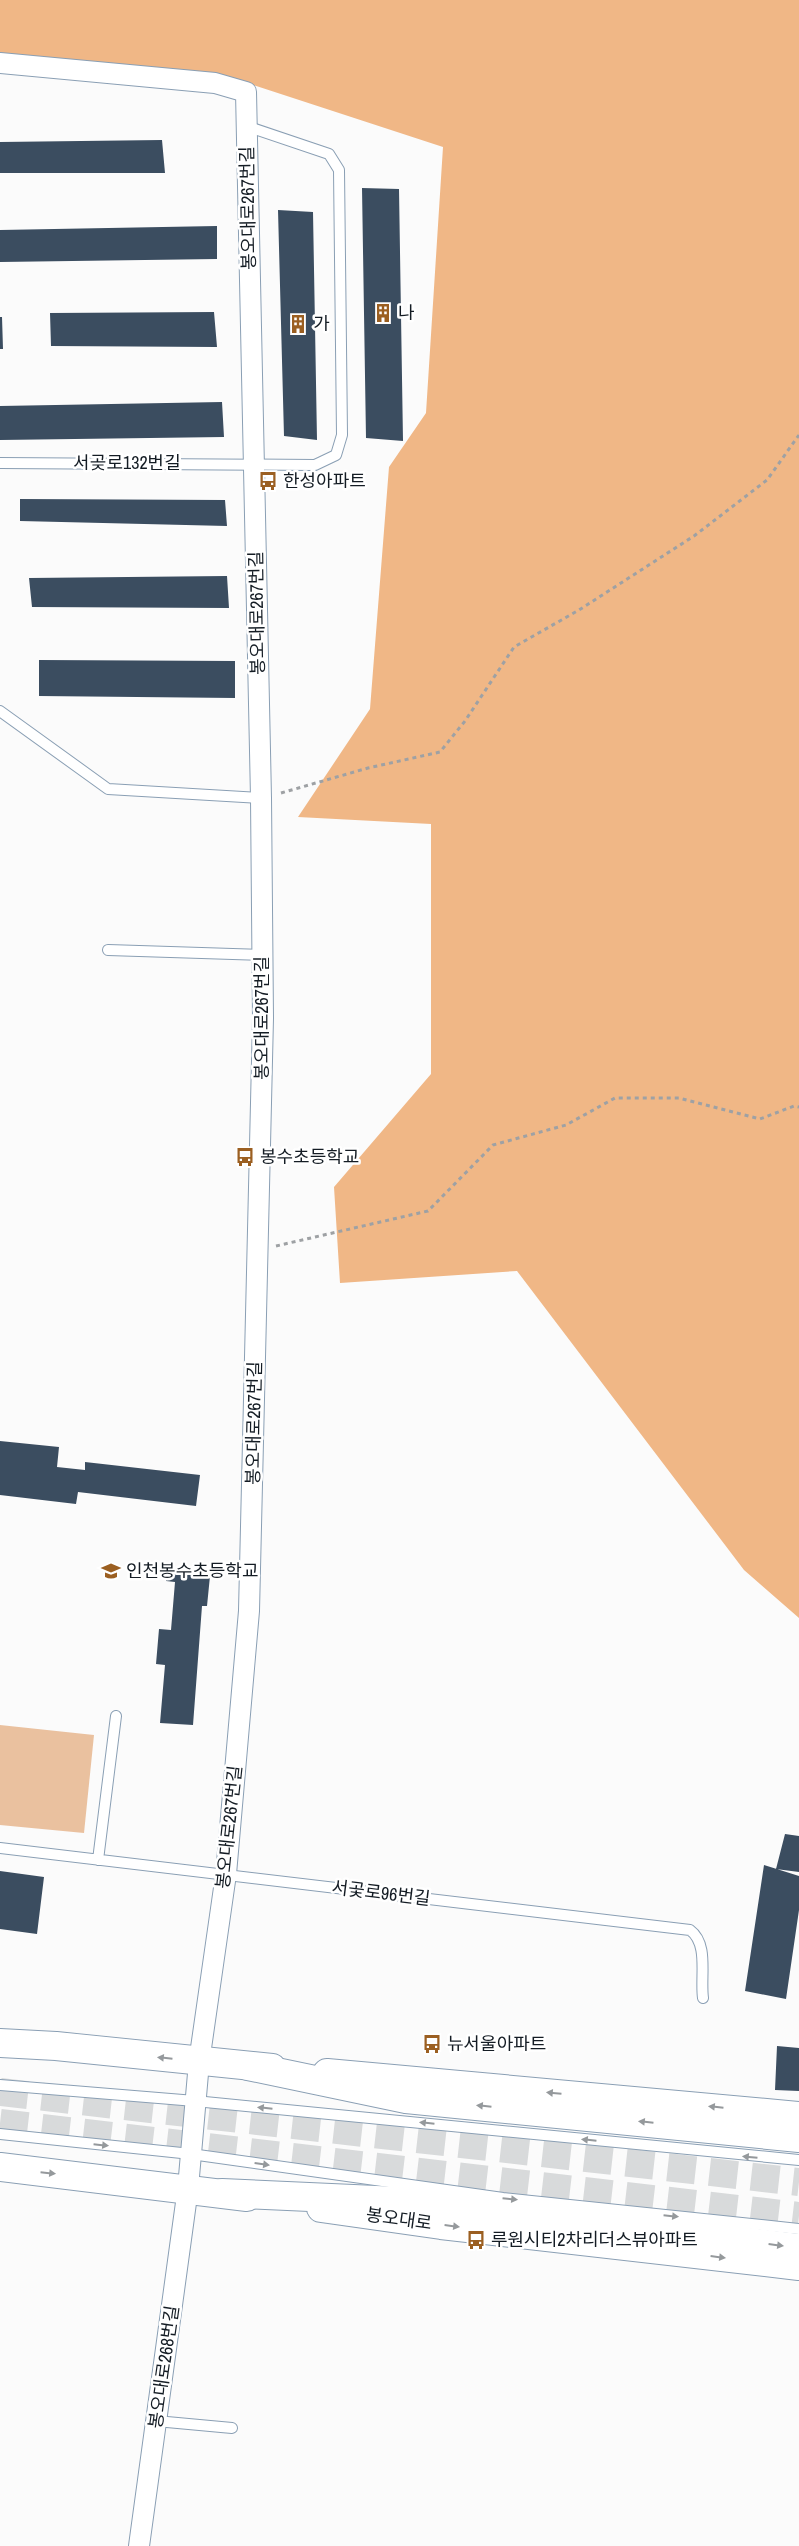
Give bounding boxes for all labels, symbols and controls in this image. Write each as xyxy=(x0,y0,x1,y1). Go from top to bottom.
street label: 봉오대로267번길 xyxy=(234,146,261,270)
place label: 나 xyxy=(398,300,415,325)
building icon: 나 xyxy=(372,302,394,324)
place label: 가 xyxy=(313,311,330,336)
building icon: 가 xyxy=(287,313,309,335)
street label: 서곶로132번길 xyxy=(73,450,181,475)
place label: 한성아파트 xyxy=(283,468,366,493)
bus stop icon: 한성아파트 xyxy=(257,470,279,492)
street label: 봉오대로267번길 xyxy=(243,551,270,675)
street label: 봉오대로267번길 xyxy=(249,956,274,1080)
place label: 봉수초등학교 xyxy=(260,1144,359,1169)
bus stop icon: 봉수초등학교 xyxy=(234,1146,256,1168)
street label: 봉오대로267번길 xyxy=(240,1361,267,1485)
place label: 인천봉수초등학교 xyxy=(126,1558,258,1583)
school or university icon: 인천봉수초등학교 xyxy=(100,1560,122,1582)
street label: 봉오대로267번길 xyxy=(210,1764,247,1890)
street label: 서곷로96번길 xyxy=(330,1874,432,1911)
place label: 뉴서울아파트 xyxy=(447,2031,546,2056)
bus stop icon: 뉴서울아파트 xyxy=(421,2033,443,2055)
one-way arrow xyxy=(157,2054,173,2062)
one-way arrow xyxy=(546,2088,562,2096)
one-way arrow xyxy=(476,2102,492,2110)
one-way arrow xyxy=(257,2103,273,2111)
one-way arrow xyxy=(707,2103,723,2111)
one-way arrow xyxy=(638,2118,654,2126)
one-way arrow xyxy=(419,2119,435,2127)
one-way arrow xyxy=(580,2136,596,2144)
one-way arrow xyxy=(93,2141,109,2149)
one-way arrow xyxy=(742,2153,758,2161)
one-way arrow xyxy=(254,2160,270,2168)
one-way arrow xyxy=(41,2169,57,2177)
one-way arrow xyxy=(502,2195,518,2203)
street label: 봉오대로 xyxy=(365,2202,434,2235)
one-way arrow xyxy=(664,2212,680,2220)
one-way arrow xyxy=(445,2222,461,2230)
place label: 루원시티2차리더스뷰아파트 xyxy=(491,2227,698,2252)
bus stop icon: 루원시티2차리더스뷰아파트 xyxy=(465,2229,487,2251)
one-way arrow xyxy=(768,2242,784,2250)
one-way arrow xyxy=(710,2253,726,2261)
street label: 봉오대로268번길 xyxy=(142,2304,185,2430)

